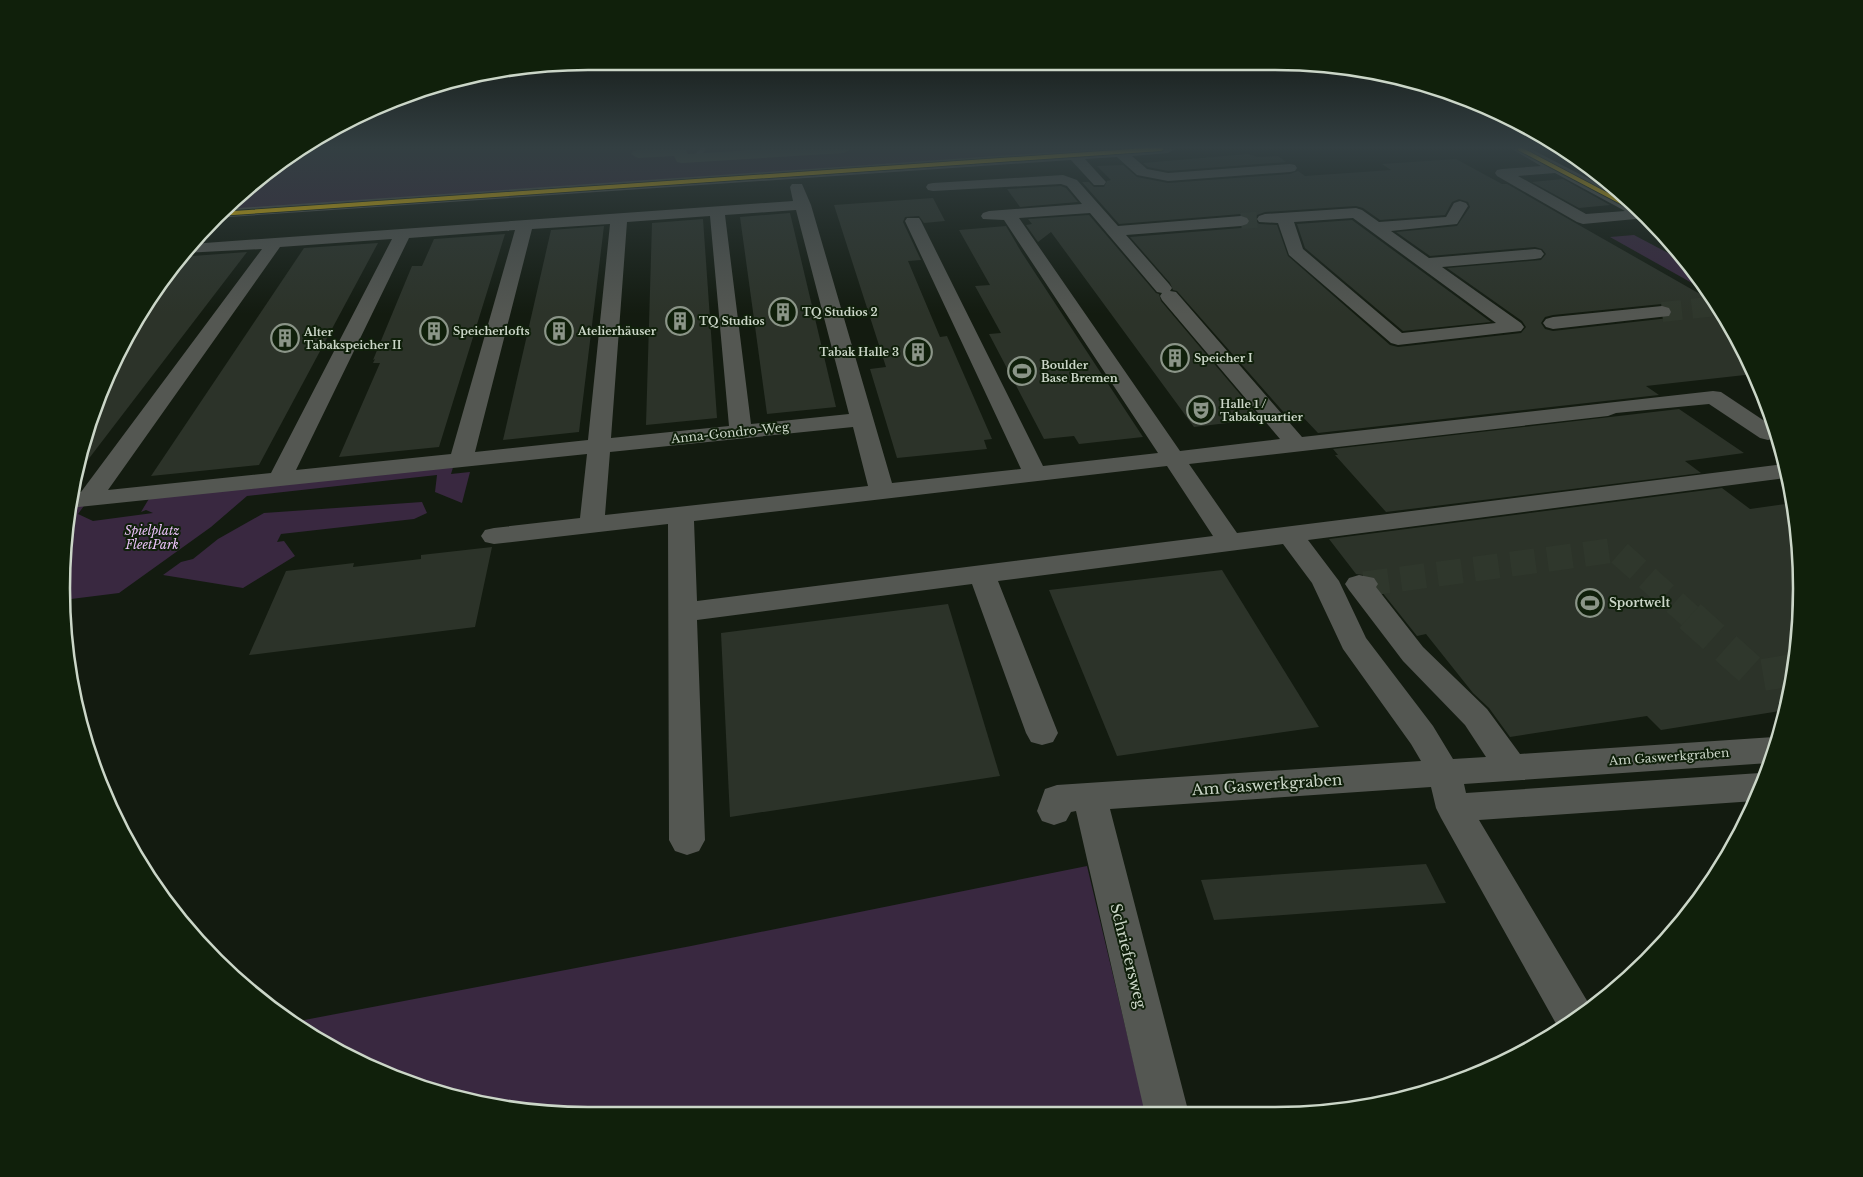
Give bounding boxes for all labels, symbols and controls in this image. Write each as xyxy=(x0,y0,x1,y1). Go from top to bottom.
building icon: TQ Studios 2 xyxy=(768,297,798,327)
place label: TQ Studios 2 xyxy=(802,305,878,319)
building icon: TQ Studios xyxy=(665,306,695,336)
place label: TQ Studios xyxy=(699,314,765,328)
building icon: Speicherlofts xyxy=(419,316,449,346)
building icon: Atelierhäuser xyxy=(544,316,574,346)
building icon: Alter Tabakspeicher II xyxy=(270,323,300,353)
place label: Speicherlofts xyxy=(453,324,530,338)
place label: Atelierhäuser xyxy=(577,324,657,338)
place label: Alter Tabakspeicher II xyxy=(303,325,402,352)
building icon: Tabak Halle 3 xyxy=(903,337,933,367)
building icon: Speicher I xyxy=(1160,343,1190,373)
place label: Tabak Halle 3 xyxy=(819,345,899,359)
place label: Speicher I xyxy=(1194,351,1253,365)
sports icon: Boulder Base Bremen xyxy=(1007,356,1037,386)
place label: Boulder Base Bremen xyxy=(1041,358,1118,385)
theatre icon: Halle 1 / Tabakquartier xyxy=(1186,395,1216,425)
place label: Halle 1 / Tabakquartier xyxy=(1220,397,1303,424)
street label: Anna-Gondro-Weg xyxy=(669,419,790,446)
park label: Spielplatz FleetPark xyxy=(124,523,180,552)
sports icon: Sportwelt xyxy=(1575,588,1605,618)
place label: Sportwelt xyxy=(1609,595,1670,610)
street label: Am Gaswerkgraben xyxy=(1607,745,1730,768)
street label: Am Gaswerkgraben xyxy=(1190,770,1343,799)
street label: Schriefersweg xyxy=(1106,901,1151,1011)

